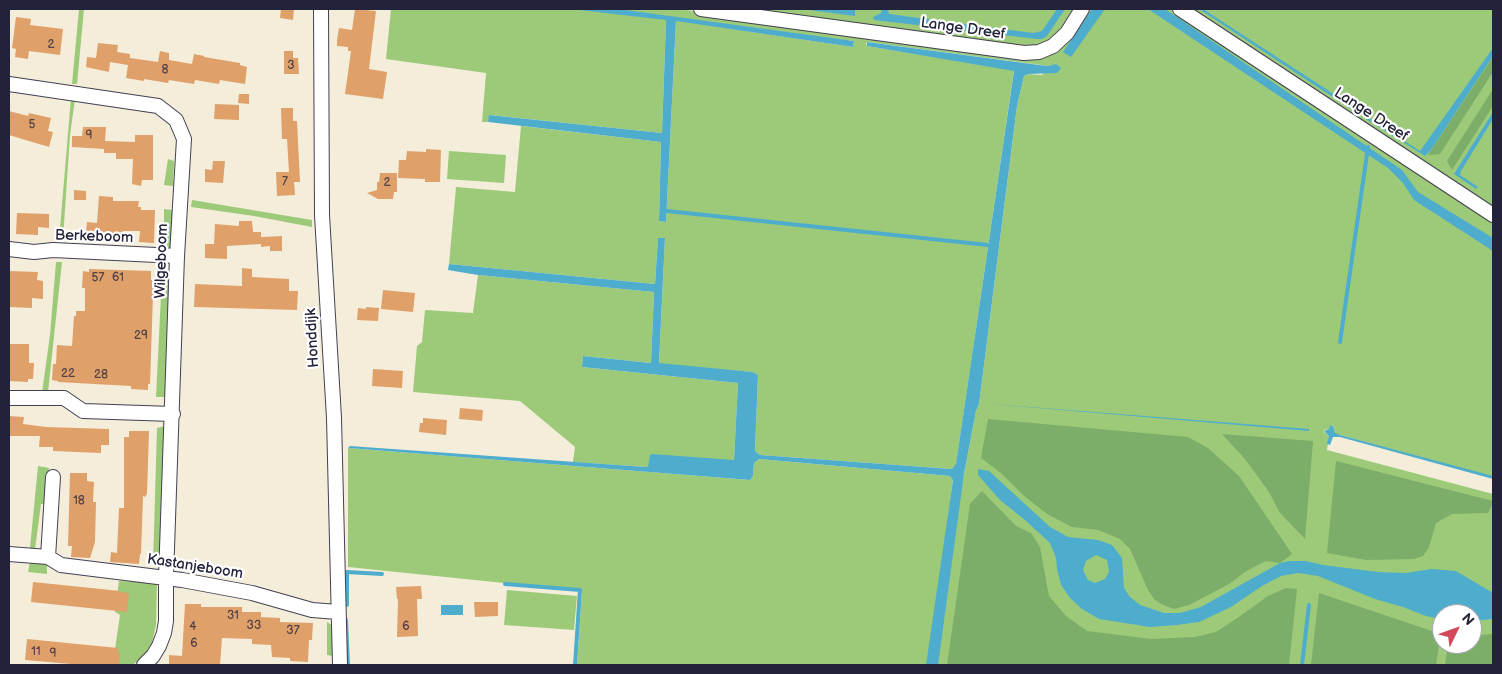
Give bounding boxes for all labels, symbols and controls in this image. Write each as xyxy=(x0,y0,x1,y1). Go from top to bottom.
street label: Lange Dreef xyxy=(920,14,1006,44)
house number: 2 xyxy=(47,38,55,52)
house number: 3 xyxy=(287,59,295,73)
house number: 8 xyxy=(162,63,168,77)
street label: Lange Dreef xyxy=(1330,84,1412,146)
house number: 5 xyxy=(29,118,35,132)
house number: 9 xyxy=(86,129,92,143)
house number: 7 xyxy=(282,175,288,189)
house number: 2 xyxy=(383,176,391,190)
street label: Wilgeboom xyxy=(152,223,172,299)
street label: Berkeboom xyxy=(54,227,134,247)
house number: 57 xyxy=(92,271,104,285)
house number: 61 xyxy=(112,271,124,285)
street label: Honddijk xyxy=(302,308,324,368)
house number: 29 xyxy=(134,329,148,343)
house number: 22 xyxy=(61,367,75,381)
house number: 28 xyxy=(94,368,108,382)
house number: 18 xyxy=(73,494,85,508)
street label: Kastanjeboom xyxy=(146,551,244,583)
north arrow xyxy=(1432,604,1482,654)
house number: 31 xyxy=(227,609,239,623)
text: N xyxy=(1458,610,1478,629)
house number: 33 xyxy=(247,619,261,633)
house number: 4 xyxy=(189,620,197,634)
house number: 6 xyxy=(402,620,410,634)
house number: 37 xyxy=(286,624,300,638)
house number: 6 xyxy=(190,637,198,651)
house number: 11 xyxy=(31,645,41,659)
house number: 9 xyxy=(50,647,56,661)

